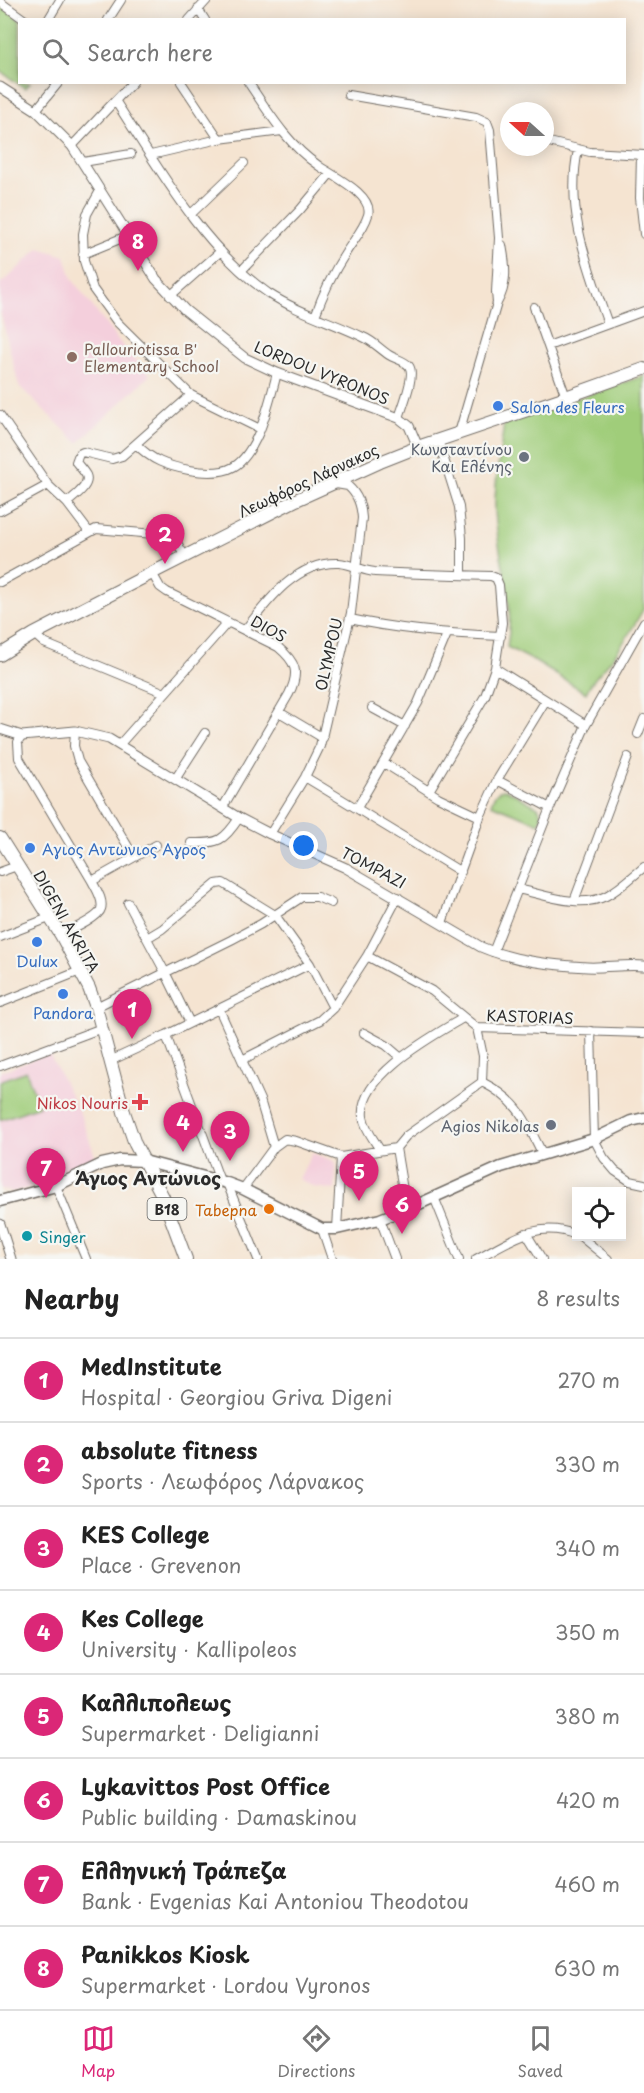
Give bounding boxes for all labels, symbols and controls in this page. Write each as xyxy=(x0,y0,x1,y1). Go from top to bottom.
search box xyxy=(18,18,626,84)
icon: search xyxy=(39,35,72,68)
text: Search here xyxy=(87,35,213,68)
north arrow xyxy=(500,102,554,156)
pin: 8 xyxy=(118,222,158,271)
street label: LORDOU VYRONOS xyxy=(251,334,393,410)
place label: Pallouriotissa B' Elementary School xyxy=(84,337,219,377)
marker: Pallouriotissa B' Elementary School xyxy=(65,350,79,364)
place label: Salon des Fleurs xyxy=(510,395,625,418)
marker: Salon des Fleurs xyxy=(491,399,505,413)
street label: Λεωφόρος Λάρνακος xyxy=(234,437,382,523)
place label: Κωνσταντίνου Και Ελένης xyxy=(411,437,512,477)
marker: Κωνσταντίνου Και Ελένης xyxy=(517,450,531,464)
pin: 2 xyxy=(146,514,184,564)
street label: DIOS xyxy=(247,609,291,647)
street label: OLYMPOU xyxy=(308,615,348,693)
your location xyxy=(289,831,318,860)
place label: Αγιος Αντωνιος Αγρος xyxy=(42,837,206,860)
street label: TOMPAZI xyxy=(337,840,411,894)
marker: Αγιος Αντωνιος Αγρος xyxy=(23,841,37,855)
street label: DIGENI AKRITA xyxy=(28,865,106,977)
marker: Dulux xyxy=(30,935,44,949)
place label: Dulux xyxy=(16,949,58,972)
marker: Pandora xyxy=(56,987,70,1001)
pin: 1 xyxy=(112,990,152,1039)
place label: Pandora xyxy=(33,1001,94,1024)
street label: KASTORIAS xyxy=(486,1003,574,1029)
place label: Nikos Nouris xyxy=(37,1091,128,1114)
marker: Nikos Nouris xyxy=(133,1095,147,1109)
pin: 4 xyxy=(164,1102,202,1152)
pin: 3 xyxy=(210,1112,250,1161)
place label: Agios Nikolas xyxy=(441,1114,539,1137)
marker: Agios Nikolas xyxy=(544,1118,558,1132)
pin: 7 xyxy=(26,1148,66,1198)
pin: 5 xyxy=(340,1152,378,1201)
district label: Άγιος Αντώνιος xyxy=(75,1164,221,1191)
pin: 6 xyxy=(382,1184,422,1234)
map controls xyxy=(572,1187,626,1241)
button: locate xyxy=(572,1187,626,1241)
road number: B18 xyxy=(148,1198,186,1220)
place label: Tabepna xyxy=(195,1198,258,1221)
marker: Tabepna xyxy=(262,1202,276,1216)
place label: Singer xyxy=(39,1225,86,1248)
marker: Singer xyxy=(20,1229,34,1243)
text: Nearby xyxy=(24,1279,119,1318)
text: 8 results xyxy=(536,1283,620,1313)
text: MedInstitute xyxy=(81,1349,222,1382)
text: 1 xyxy=(39,1365,48,1395)
text: 270 m xyxy=(557,1365,620,1395)
text: Hospital · Georgiou Griva Digeni xyxy=(81,1382,392,1412)
text: absolute fitness xyxy=(81,1433,257,1466)
text: 2 xyxy=(36,1449,51,1479)
text: 330 m xyxy=(554,1449,620,1479)
text: Sports · Λεωφόρος Λάρνακος xyxy=(81,1466,364,1496)
text: KES College xyxy=(81,1517,210,1550)
text: 3 xyxy=(37,1533,50,1563)
text: 340 m xyxy=(555,1533,620,1563)
text: Place · Grevenon xyxy=(81,1550,241,1580)
text: Kes College xyxy=(81,1601,204,1634)
text: 4 xyxy=(37,1617,50,1647)
text: 350 m xyxy=(555,1617,620,1647)
text: University · Kallipoleos xyxy=(81,1634,297,1664)
text: Καλλιπολεως xyxy=(81,1685,231,1718)
text: 5 xyxy=(37,1701,50,1731)
text: 380 m xyxy=(554,1701,620,1731)
text: Supermarket · Deligianni xyxy=(81,1718,319,1748)
text: Lykavittos Post Office xyxy=(81,1769,330,1802)
text: 6 xyxy=(36,1785,51,1815)
text: 420 m xyxy=(556,1785,620,1815)
text: Public building · Damaskinou xyxy=(81,1802,357,1832)
text: Ελληνική Τράπεζα xyxy=(81,1853,287,1886)
text: 7 xyxy=(38,1869,49,1899)
text: 460 m xyxy=(554,1869,620,1899)
text: Bank · Evgenias Kai Antoniou Theodotou xyxy=(81,1886,469,1916)
text: Panikkos Kiosk xyxy=(81,1937,250,1970)
text: 8 xyxy=(37,1953,50,1983)
text: 630 m xyxy=(554,1953,620,1983)
text: Supermarket · Lordou Vyronos xyxy=(81,1970,370,2000)
tab: Map xyxy=(81,2022,115,2082)
tab: Directions xyxy=(277,2022,355,2082)
tab: Saved xyxy=(517,2022,563,2082)

